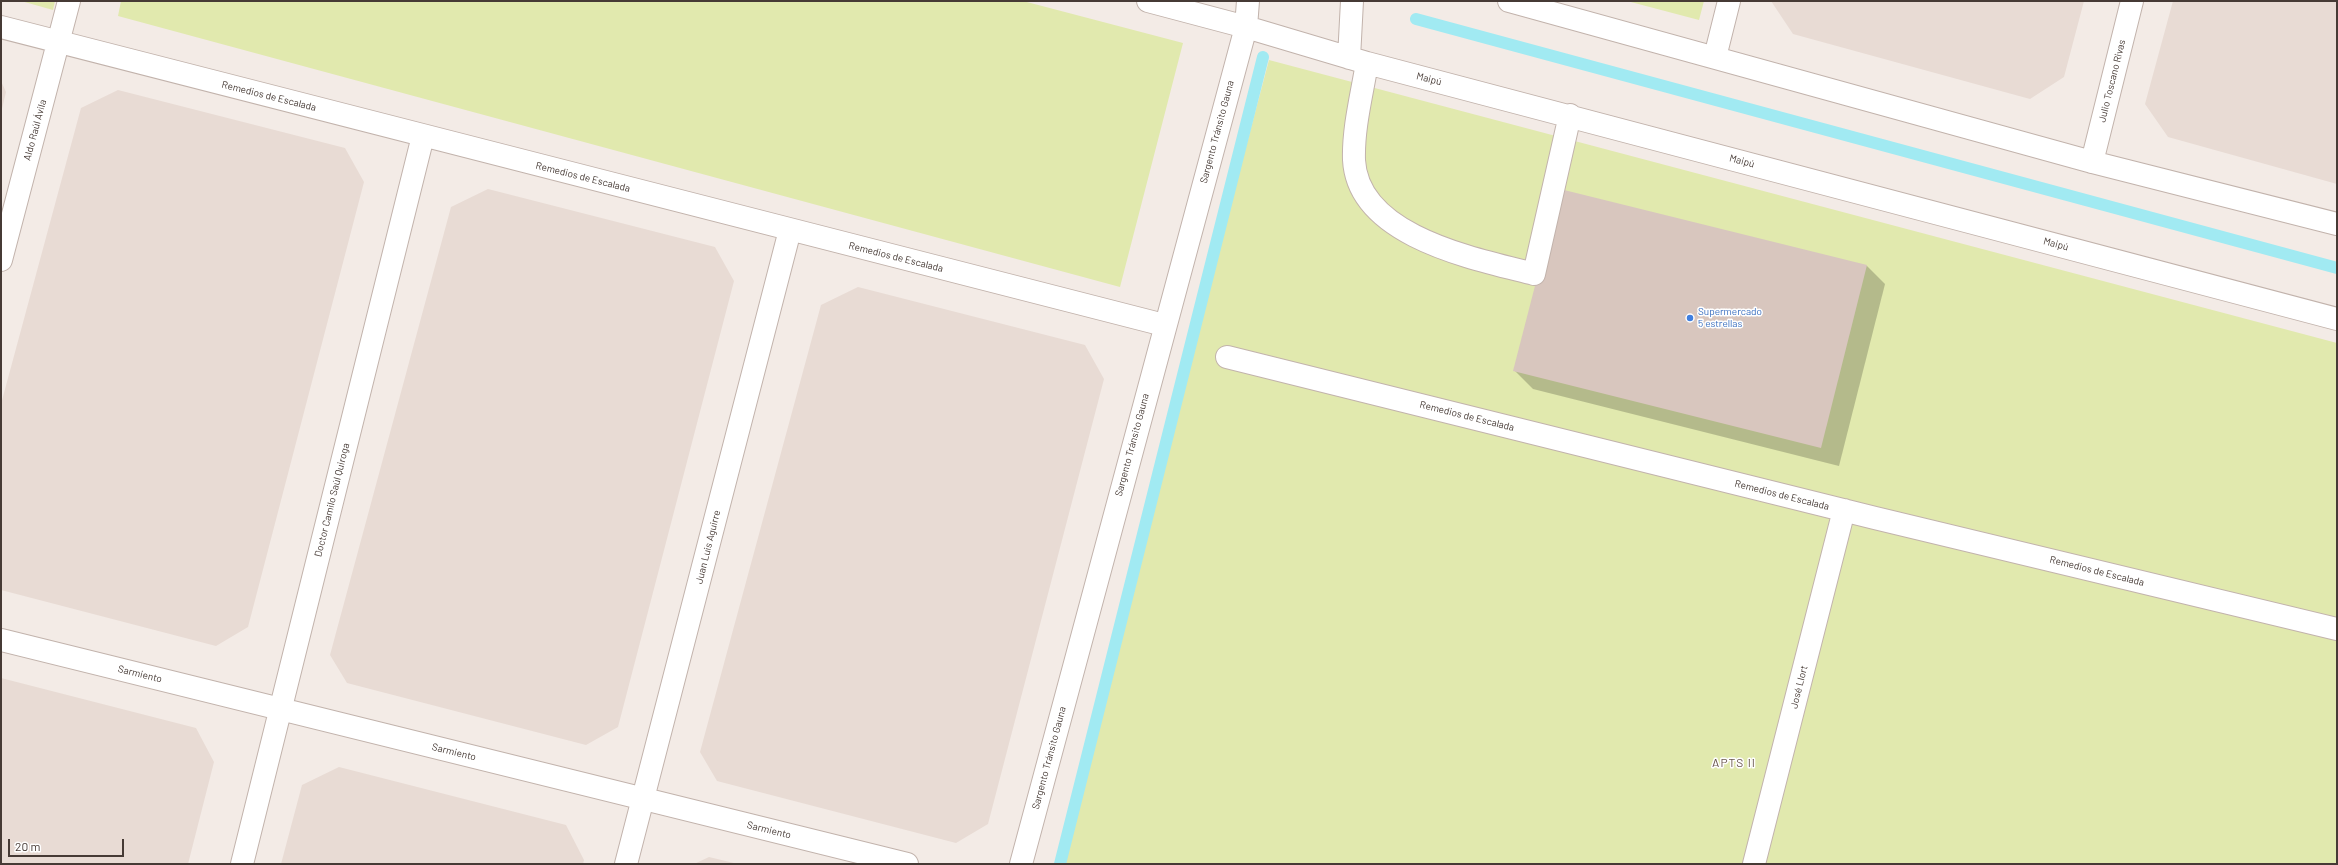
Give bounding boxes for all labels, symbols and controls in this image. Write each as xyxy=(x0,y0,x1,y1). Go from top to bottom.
street label: Julio Toscano Rivas xyxy=(2096,38,2128,124)
street label: Maipú xyxy=(1415,70,1443,88)
street label: Remedios de Escalada xyxy=(220,78,318,114)
street label: Sargento Tránsito Gauna xyxy=(1197,79,1237,185)
street label: Aldo Raúl Ávila xyxy=(21,98,49,162)
street label: Maipú xyxy=(1728,152,1756,170)
street label: Remedios de Escalada xyxy=(534,159,632,195)
street label: Maipú xyxy=(2042,235,2070,253)
street label: Remedios de Escalada xyxy=(847,239,945,275)
place label: Supermercado 5 estrellas xyxy=(1698,306,1762,330)
marker: Supermercado 5 estrellas xyxy=(1685,313,1695,323)
street label: Sargento Tránsito Gauna xyxy=(1112,392,1152,498)
street label: Remedios de Escalada xyxy=(1418,398,1516,434)
street label: Doctor Camilo Saúl Quiroga xyxy=(312,442,352,558)
street label: Remedios de Escalada xyxy=(1733,477,1831,513)
street label: Juan Luis Aguirre xyxy=(693,509,723,585)
street label: Remedios de Escalada xyxy=(2048,553,2146,589)
street label: Sarmiento xyxy=(117,663,163,685)
street label: José Llort xyxy=(1788,664,1810,710)
street label: Sargento Tránsito Gauna xyxy=(1029,705,1069,811)
street label: Sarmiento xyxy=(431,741,477,763)
district label: APTS II xyxy=(1712,756,1756,770)
street label: Sarmiento xyxy=(746,819,792,841)
scale bar xyxy=(10,831,126,857)
text: 20 m xyxy=(15,839,41,853)

